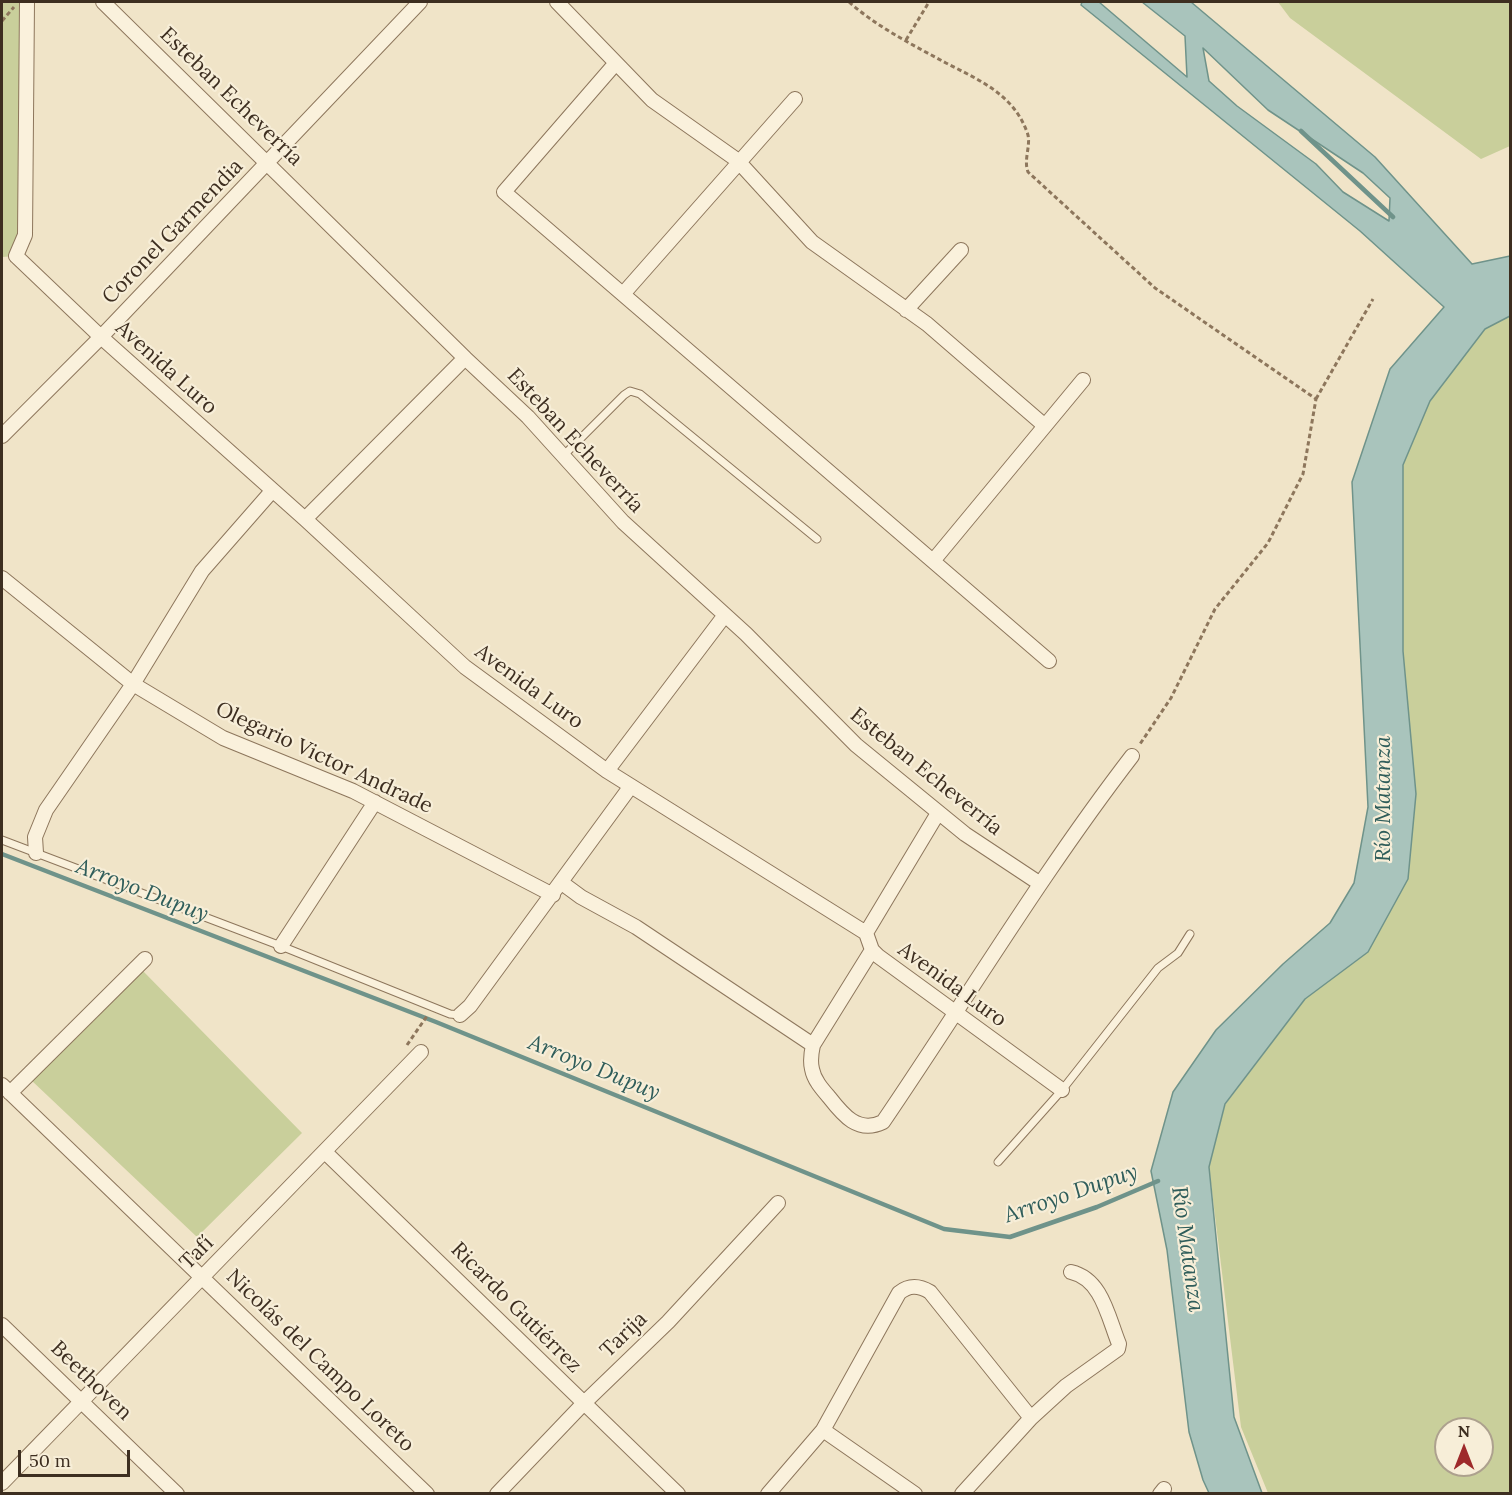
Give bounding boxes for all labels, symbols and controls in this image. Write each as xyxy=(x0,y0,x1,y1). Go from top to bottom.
street label: Esteban Echeverría xyxy=(154,22,308,172)
street label: Coronel Garmendia xyxy=(97,154,249,310)
street label: Avenida Luro xyxy=(110,316,222,420)
street label: Esteban Echeverría xyxy=(502,363,648,519)
street label: Avenida Luro xyxy=(470,639,588,735)
street label: Olegario Victor Andrade xyxy=(211,697,437,819)
street label: Esteban Echeverría xyxy=(845,703,1007,841)
water label: Río Matanza xyxy=(1371,736,1397,862)
water label: Arroyo Dupuy xyxy=(72,854,212,928)
street label: Avenida Luro xyxy=(893,937,1011,1033)
water label: Arroyo Dupuy xyxy=(524,1030,664,1106)
water label: Arroyo Dupuy xyxy=(1001,1159,1141,1229)
water label: Río Matanza xyxy=(1165,1185,1209,1313)
street label: Tafí xyxy=(175,1231,219,1275)
street label: Ricardo Gutiérrez xyxy=(445,1237,587,1379)
street label: Nicolás del Campo Loreto xyxy=(221,1264,419,1458)
street label: Tarija xyxy=(595,1307,653,1363)
street label: Beethoven xyxy=(45,1336,137,1426)
north arrow xyxy=(1434,1417,1494,1477)
text: N xyxy=(1458,1421,1470,1441)
scale bar xyxy=(21,1438,134,1476)
text: 50 m xyxy=(29,1449,71,1472)

